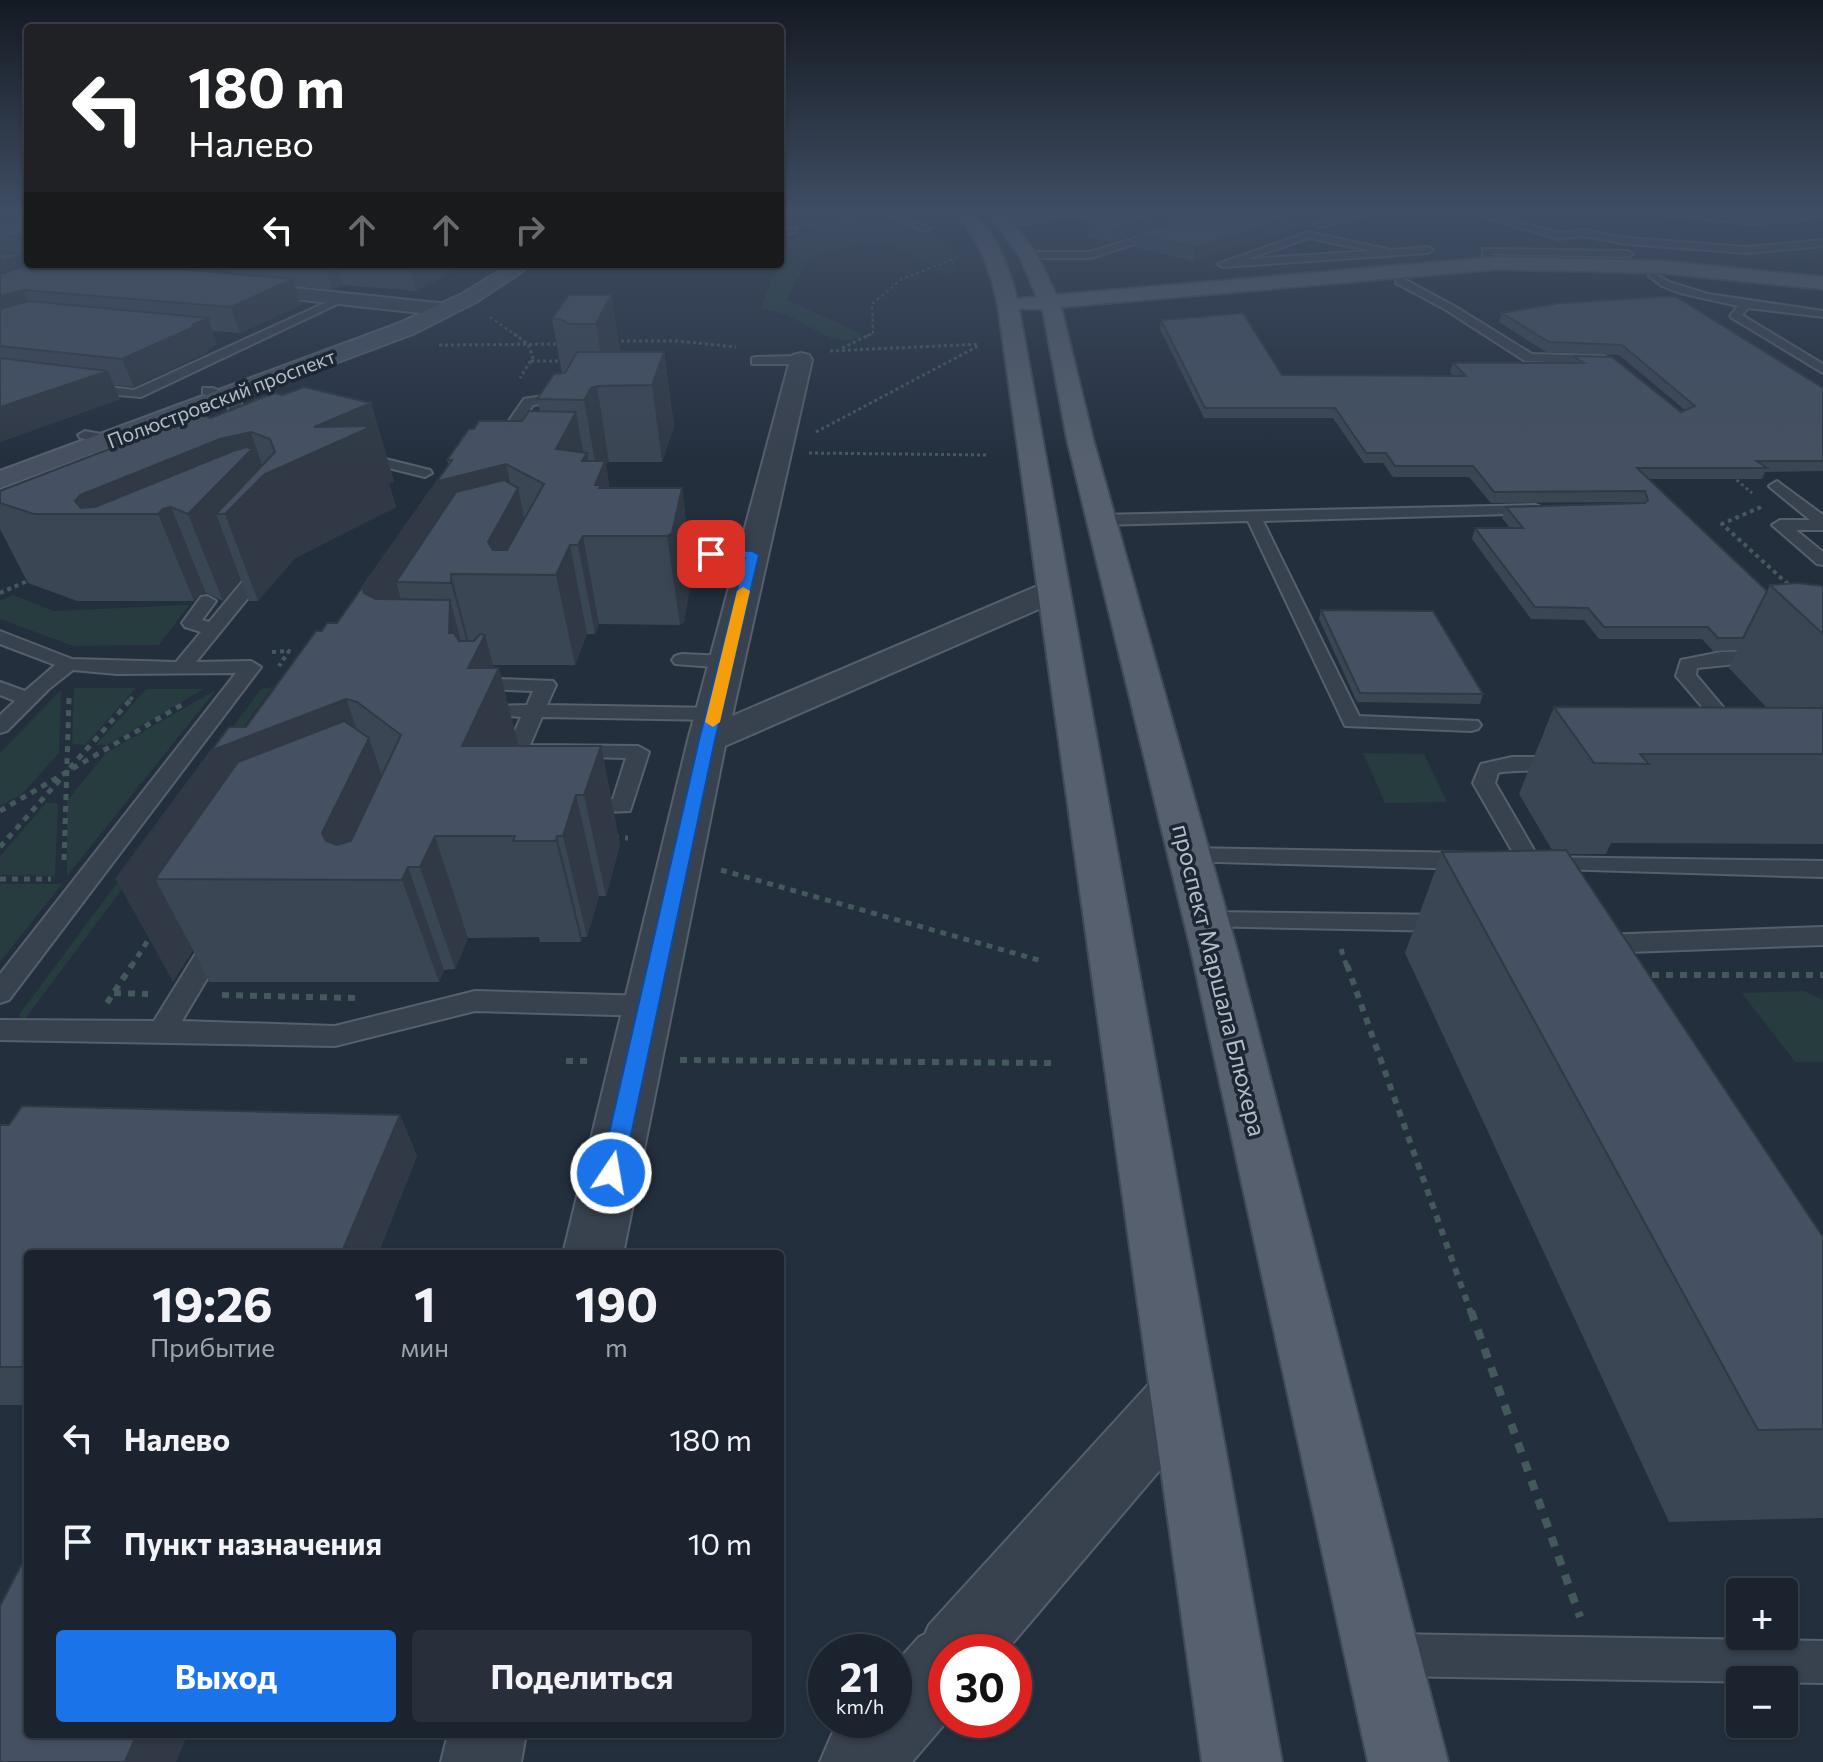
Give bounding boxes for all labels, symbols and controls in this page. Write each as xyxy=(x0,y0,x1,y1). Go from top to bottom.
text: 180 m xyxy=(188,51,345,120)
icon: left xyxy=(56,56,160,160)
text: Налево xyxy=(188,120,314,164)
icon: left xyxy=(256,208,300,252)
icon: ahead xyxy=(340,208,384,252)
icon: ahead xyxy=(424,208,468,252)
icon: right xyxy=(508,208,552,252)
street label: Полюстровский проспект xyxy=(103,343,339,453)
pin xyxy=(677,520,745,588)
icon: arrive xyxy=(689,532,733,576)
street label: проспект Маршала Блюхера xyxy=(1167,821,1273,1139)
position arrow xyxy=(569,1131,653,1215)
text: 19:26 xyxy=(152,1273,273,1332)
text: 1 xyxy=(414,1273,436,1332)
text: 190 xyxy=(575,1273,658,1332)
text: Прибытие xyxy=(150,1331,275,1362)
text: мин xyxy=(401,1331,449,1362)
text: m xyxy=(605,1331,628,1362)
icon: left xyxy=(56,1416,100,1460)
text: Налево xyxy=(124,1420,230,1457)
text: 180 m xyxy=(669,1420,752,1457)
icon: arrive xyxy=(56,1520,100,1564)
text: Пункт назначения xyxy=(124,1524,382,1561)
text: 10 m xyxy=(688,1524,752,1561)
map controls xyxy=(1726,1578,1798,1738)
button: + xyxy=(1726,1578,1798,1650)
button: Выход xyxy=(56,1630,396,1722)
button: Поделиться xyxy=(412,1630,752,1722)
speed limit sign: 30 xyxy=(928,1634,1032,1738)
text: 21 xyxy=(840,1651,880,1700)
button: − xyxy=(1726,1666,1798,1738)
text: km/h xyxy=(836,1694,884,1718)

